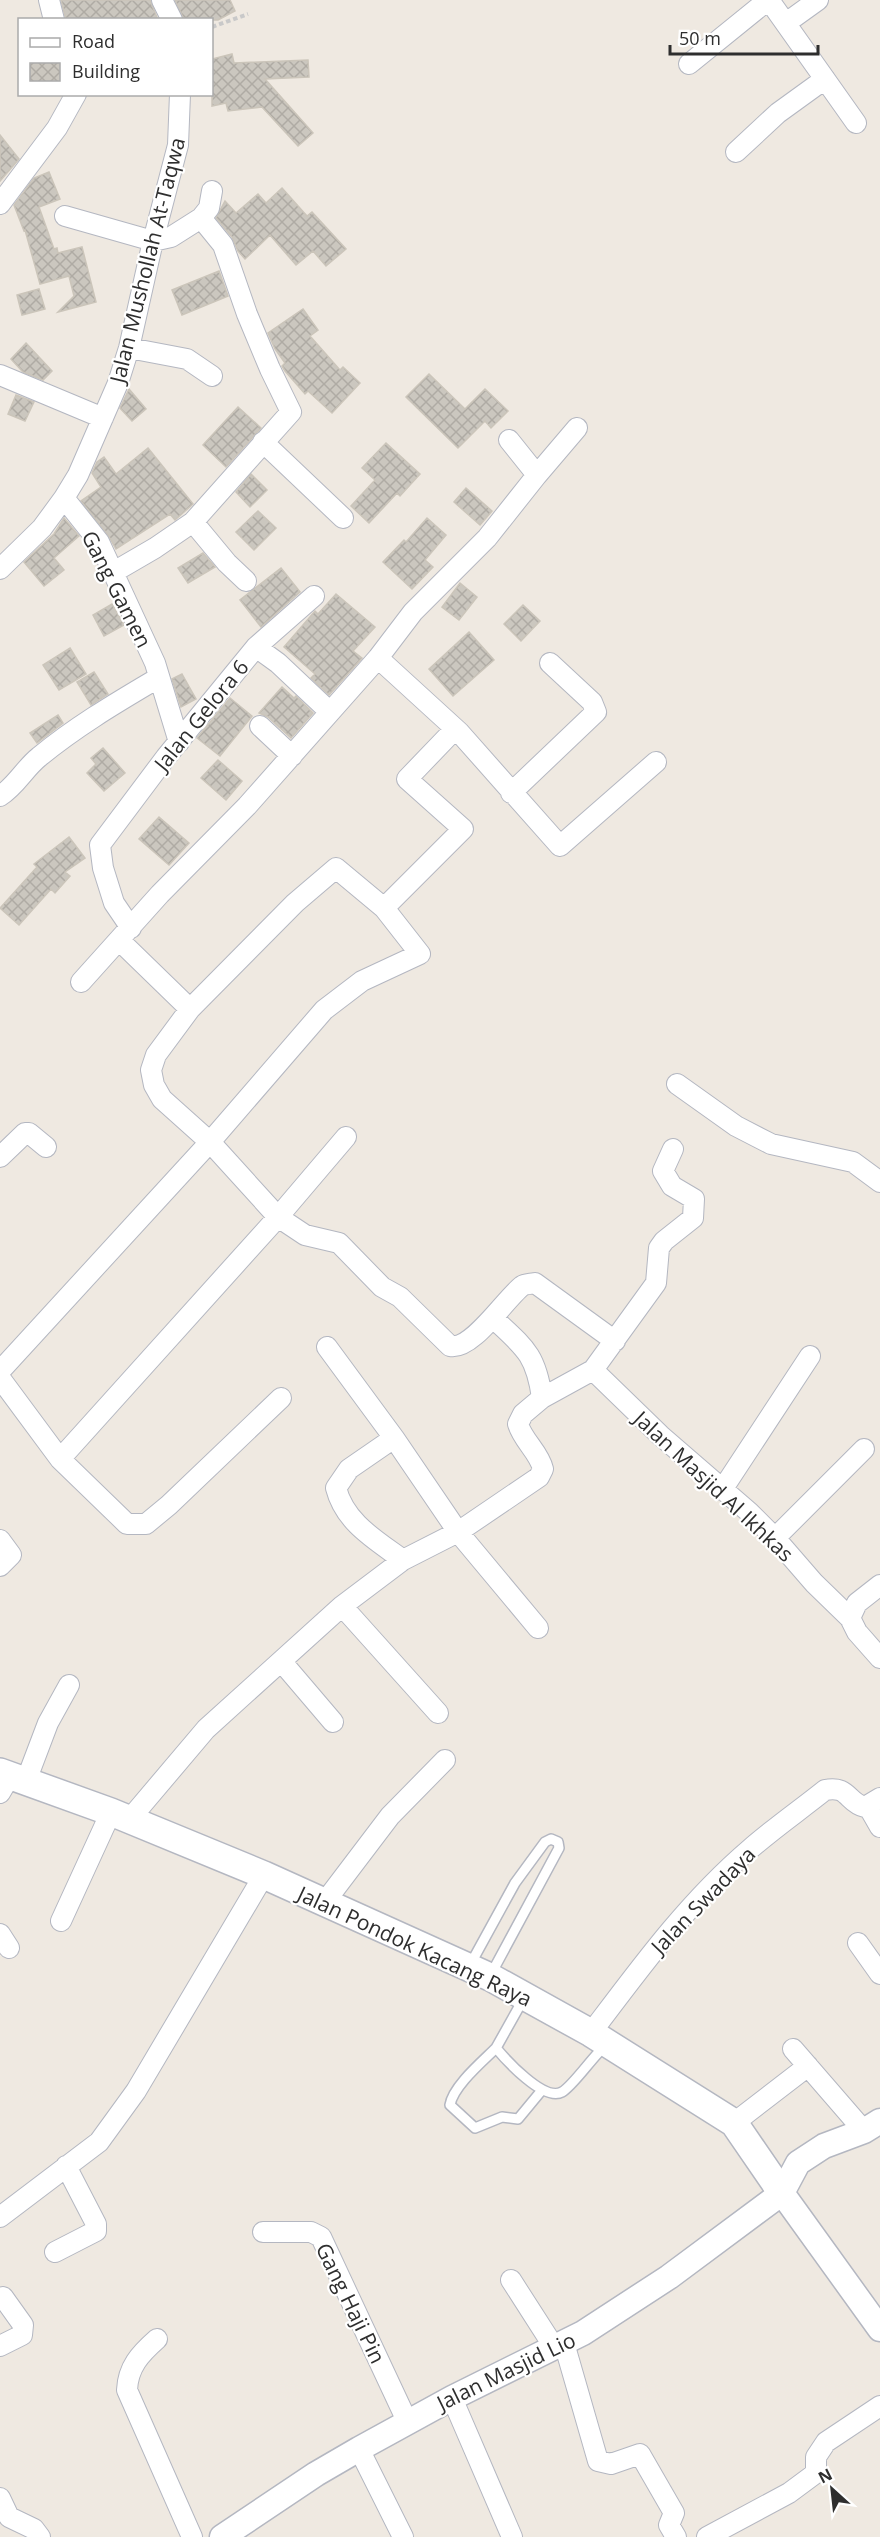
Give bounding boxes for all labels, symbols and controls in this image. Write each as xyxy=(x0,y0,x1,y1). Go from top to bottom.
legend xyxy=(18,18,213,96)
scale bar xyxy=(670,18,818,56)
text: 50 m xyxy=(679,26,721,50)
text: Road xyxy=(72,29,115,53)
text: Building xyxy=(72,59,140,83)
street label: Jalan Mushollah At-Taqwa xyxy=(102,134,191,388)
street label: Gang Gamen xyxy=(76,526,158,652)
street label: Jalan Gelora 6 xyxy=(146,654,254,778)
street label: Jalan Masjid Al Ikhkas xyxy=(627,1403,800,1567)
street label: Jalan Swadaya xyxy=(643,1840,761,1961)
street label: Jalan Pondok Kacang Raya xyxy=(291,1878,537,2013)
street label: Gang Haji Pin xyxy=(310,2238,392,2368)
street label: Jalan Masjid Lio xyxy=(430,2325,580,2418)
north arrow xyxy=(802,2459,862,2519)
text: N xyxy=(814,2463,836,2488)

